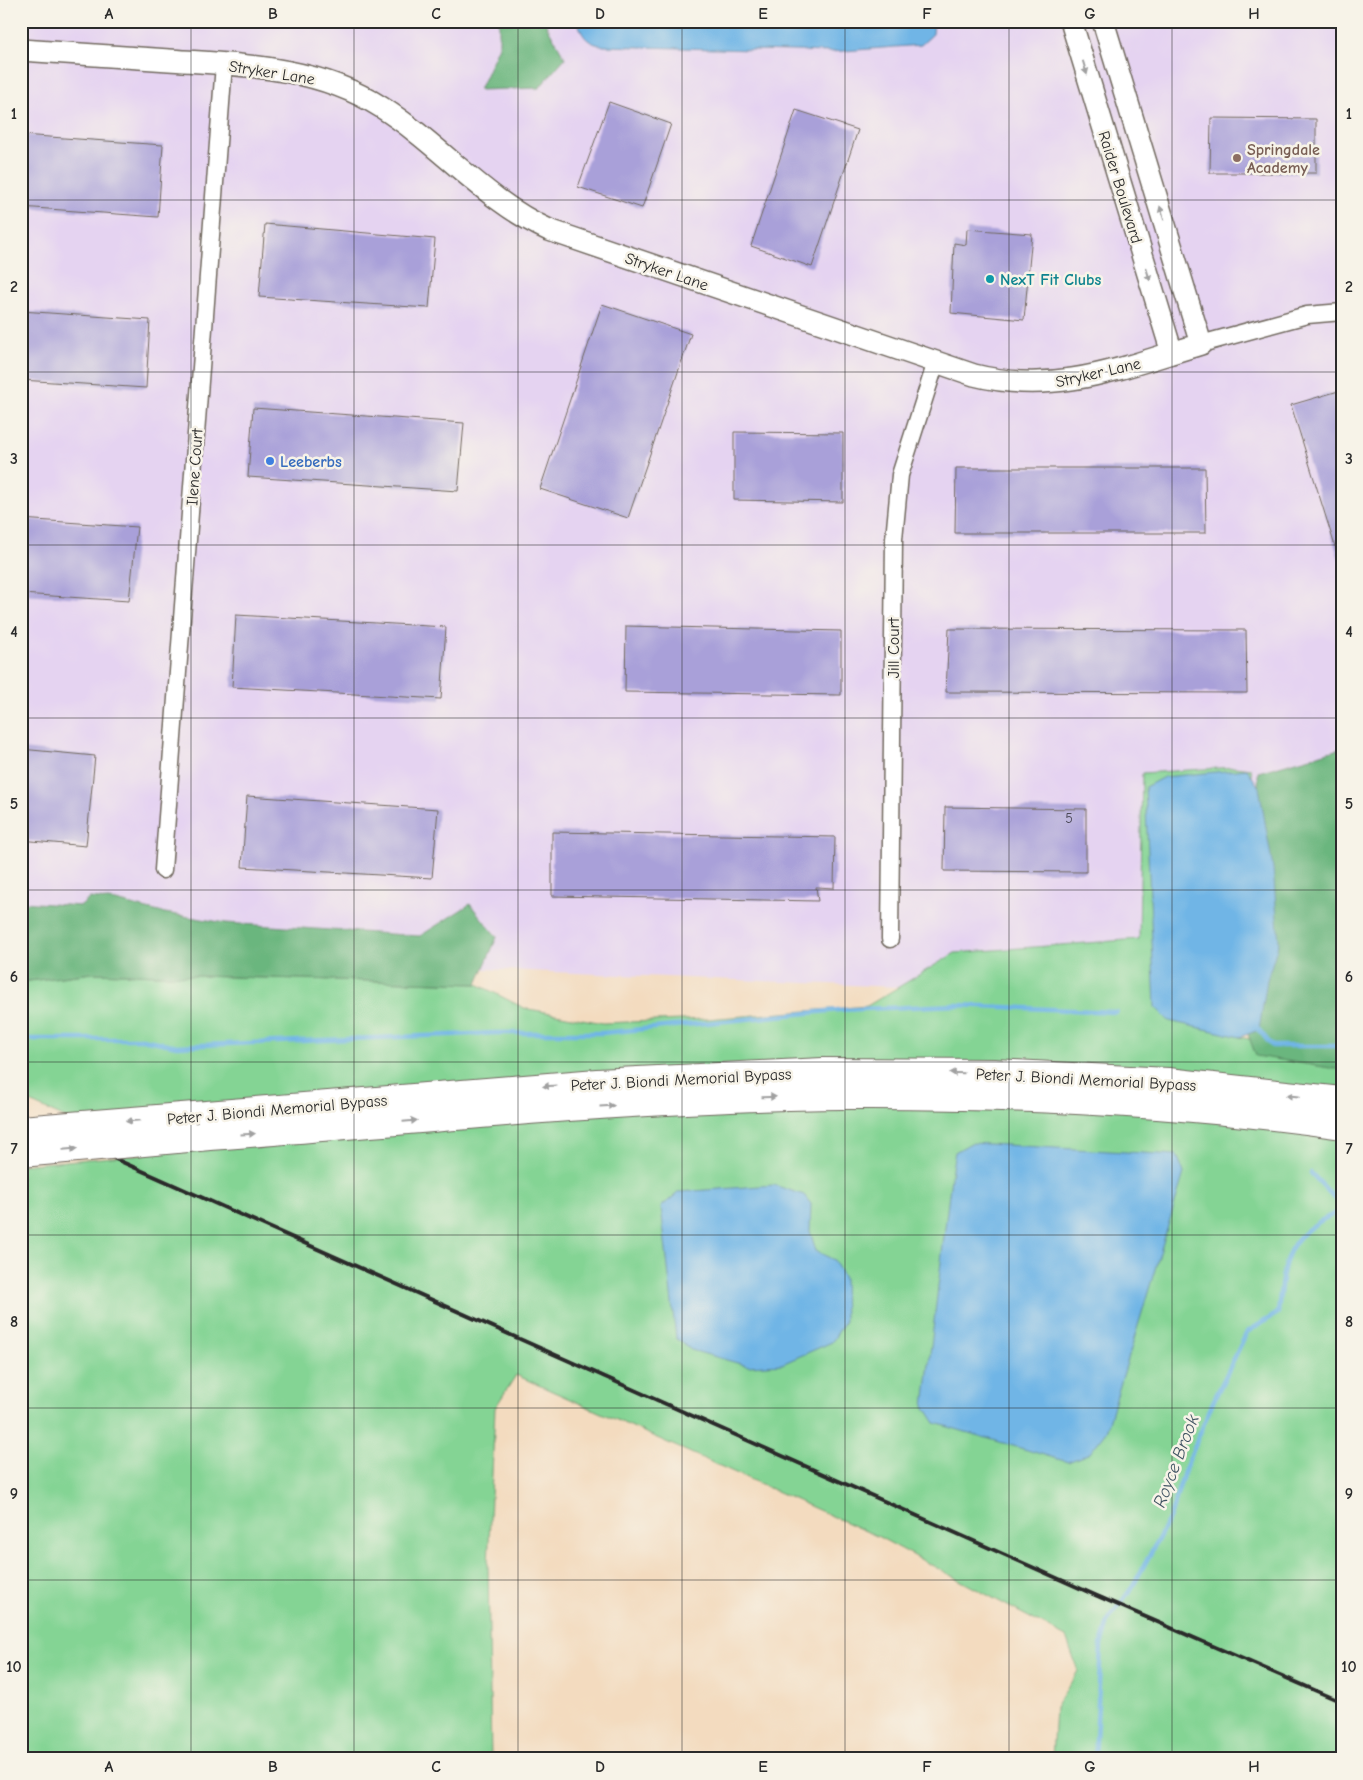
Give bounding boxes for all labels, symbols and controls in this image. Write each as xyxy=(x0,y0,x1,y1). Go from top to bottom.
text: A xyxy=(105,5,114,23)
text: B xyxy=(268,5,278,23)
text: C xyxy=(431,5,441,23)
text: D xyxy=(595,5,605,23)
text: E xyxy=(758,5,768,23)
text: F xyxy=(922,5,932,23)
text: G xyxy=(1084,5,1096,23)
text: H xyxy=(1248,5,1260,23)
street label: Stryker Lane xyxy=(228,57,316,89)
one-way arrow xyxy=(1081,61,1089,76)
text: 1 xyxy=(11,105,17,123)
text: 1 xyxy=(1346,105,1352,123)
street label: Raider Boulevard xyxy=(1094,129,1146,246)
place label: Springdale Academy xyxy=(1247,141,1320,177)
marker: Springdale Academy xyxy=(1231,152,1243,164)
one-way arrow xyxy=(1157,206,1165,221)
street label: Stryker Lane xyxy=(623,249,711,295)
one-way arrow xyxy=(1144,266,1152,281)
place label: NexT Fit Clubs xyxy=(1000,271,1101,289)
marker: NexT Fit Clubs xyxy=(984,273,996,285)
text: 2 xyxy=(10,278,18,296)
text: 2 xyxy=(1345,278,1353,296)
street label: Stryker Lane xyxy=(1054,354,1143,392)
street label: Ilene Court xyxy=(183,427,207,506)
text: 3 xyxy=(10,450,18,468)
text: 3 xyxy=(1345,450,1353,468)
place label: Leeberbs xyxy=(280,453,342,471)
marker: Leeberbs xyxy=(264,455,276,467)
street label: Jill Court xyxy=(885,617,903,678)
text: 4 xyxy=(10,623,18,641)
text: 4 xyxy=(1345,623,1353,641)
text: 5 xyxy=(10,795,18,813)
text: 5 xyxy=(1345,795,1353,813)
house number: 5 xyxy=(1065,810,1073,827)
text: 6 xyxy=(10,968,18,986)
text: 6 xyxy=(1345,968,1353,986)
street label: Peter J. Biondi Memorial Bypass xyxy=(570,1065,792,1095)
street label: Peter J. Biondi Memorial Bypass xyxy=(975,1065,1197,1095)
one-way arrow xyxy=(949,1068,965,1076)
one-way arrow xyxy=(541,1083,557,1091)
street label: Peter J. Biondi Memorial Bypass xyxy=(166,1091,388,1129)
one-way arrow xyxy=(1285,1092,1301,1100)
one-way arrow xyxy=(761,1093,777,1101)
one-way arrow xyxy=(599,1101,615,1109)
one-way arrow xyxy=(402,1116,418,1124)
one-way arrow xyxy=(125,1117,141,1125)
one-way arrow xyxy=(240,1129,256,1137)
text: 7 xyxy=(10,1140,18,1158)
text: 7 xyxy=(1345,1140,1353,1158)
one-way arrow xyxy=(62,1145,78,1153)
text: 8 xyxy=(10,1313,18,1331)
text: 8 xyxy=(1345,1313,1353,1331)
water label: Royce Brook xyxy=(1149,1412,1204,1511)
text: 9 xyxy=(10,1485,18,1503)
text: 9 xyxy=(1345,1485,1353,1503)
text: 10 xyxy=(6,1658,22,1676)
text: 10 xyxy=(1341,1658,1357,1676)
text: A xyxy=(105,1758,114,1776)
text: B xyxy=(268,1758,278,1776)
text: C xyxy=(431,1758,441,1776)
text: D xyxy=(595,1758,605,1776)
text: E xyxy=(758,1758,768,1776)
text: F xyxy=(922,1758,932,1776)
text: G xyxy=(1084,1758,1096,1776)
text: H xyxy=(1248,1758,1260,1776)

